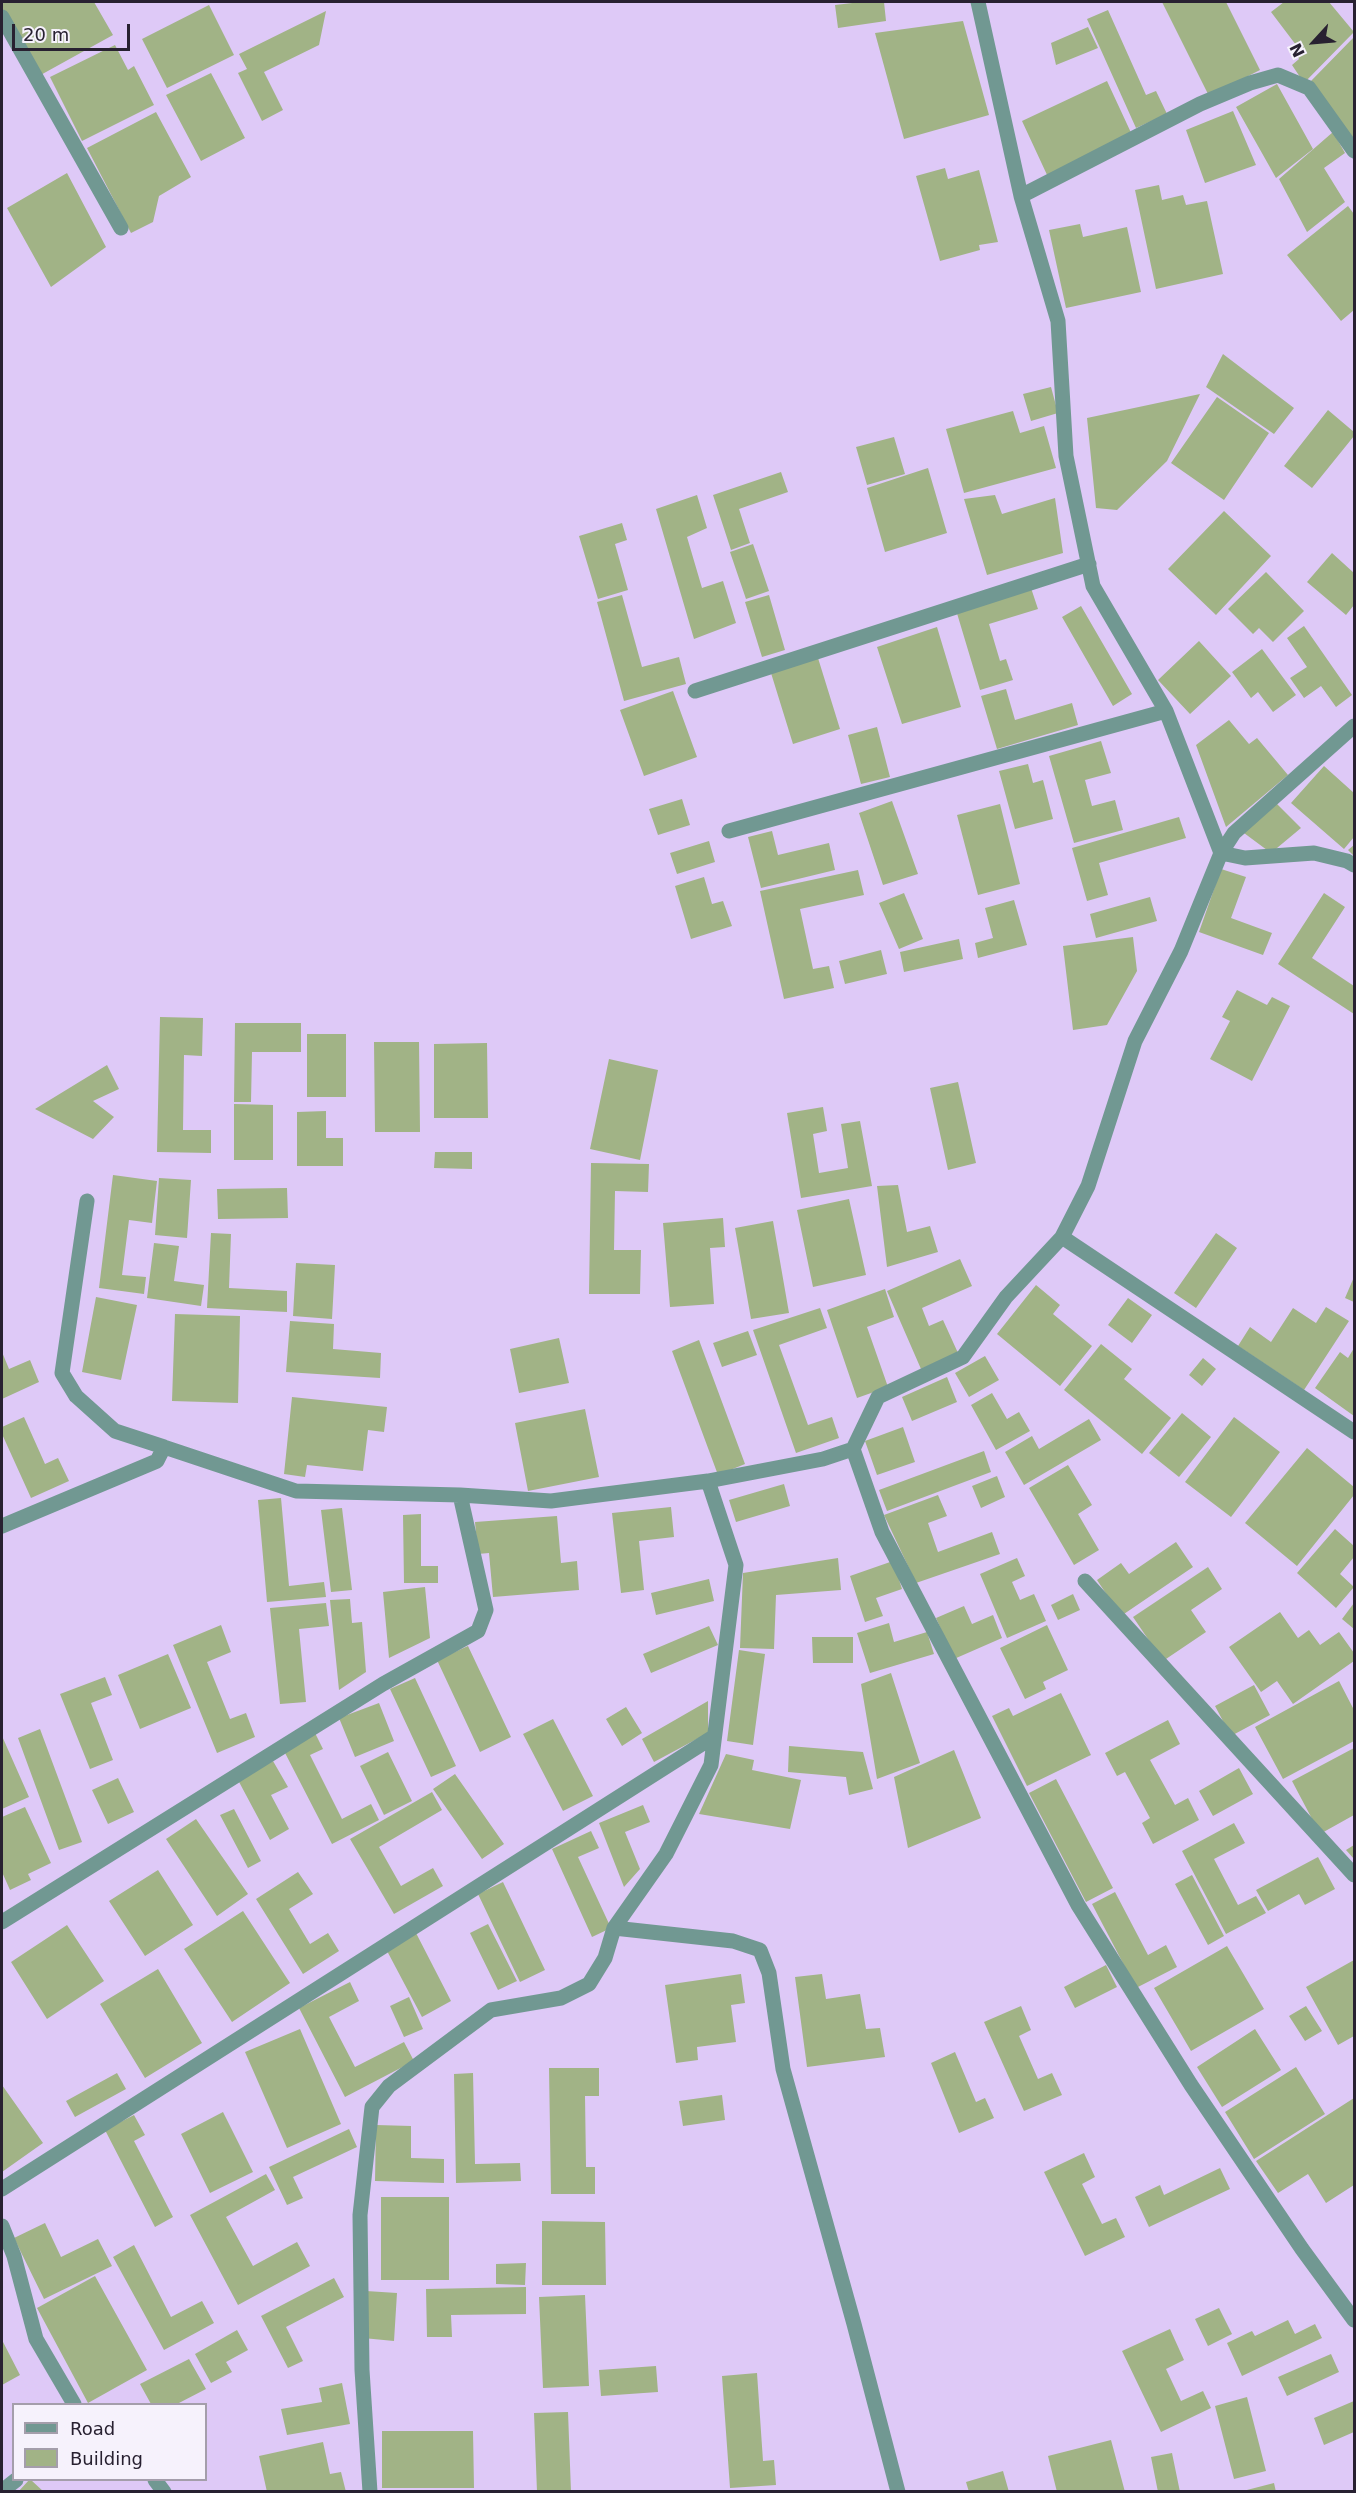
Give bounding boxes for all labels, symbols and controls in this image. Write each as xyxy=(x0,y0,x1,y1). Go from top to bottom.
scale bar xyxy=(15,12,134,50)
north arrow xyxy=(1284,12,1344,72)
text: 20 m xyxy=(23,24,69,45)
text: N xyxy=(1286,40,1309,60)
legend xyxy=(12,2403,207,2481)
text: Road xyxy=(70,2418,115,2439)
text: Building xyxy=(70,2448,143,2469)

